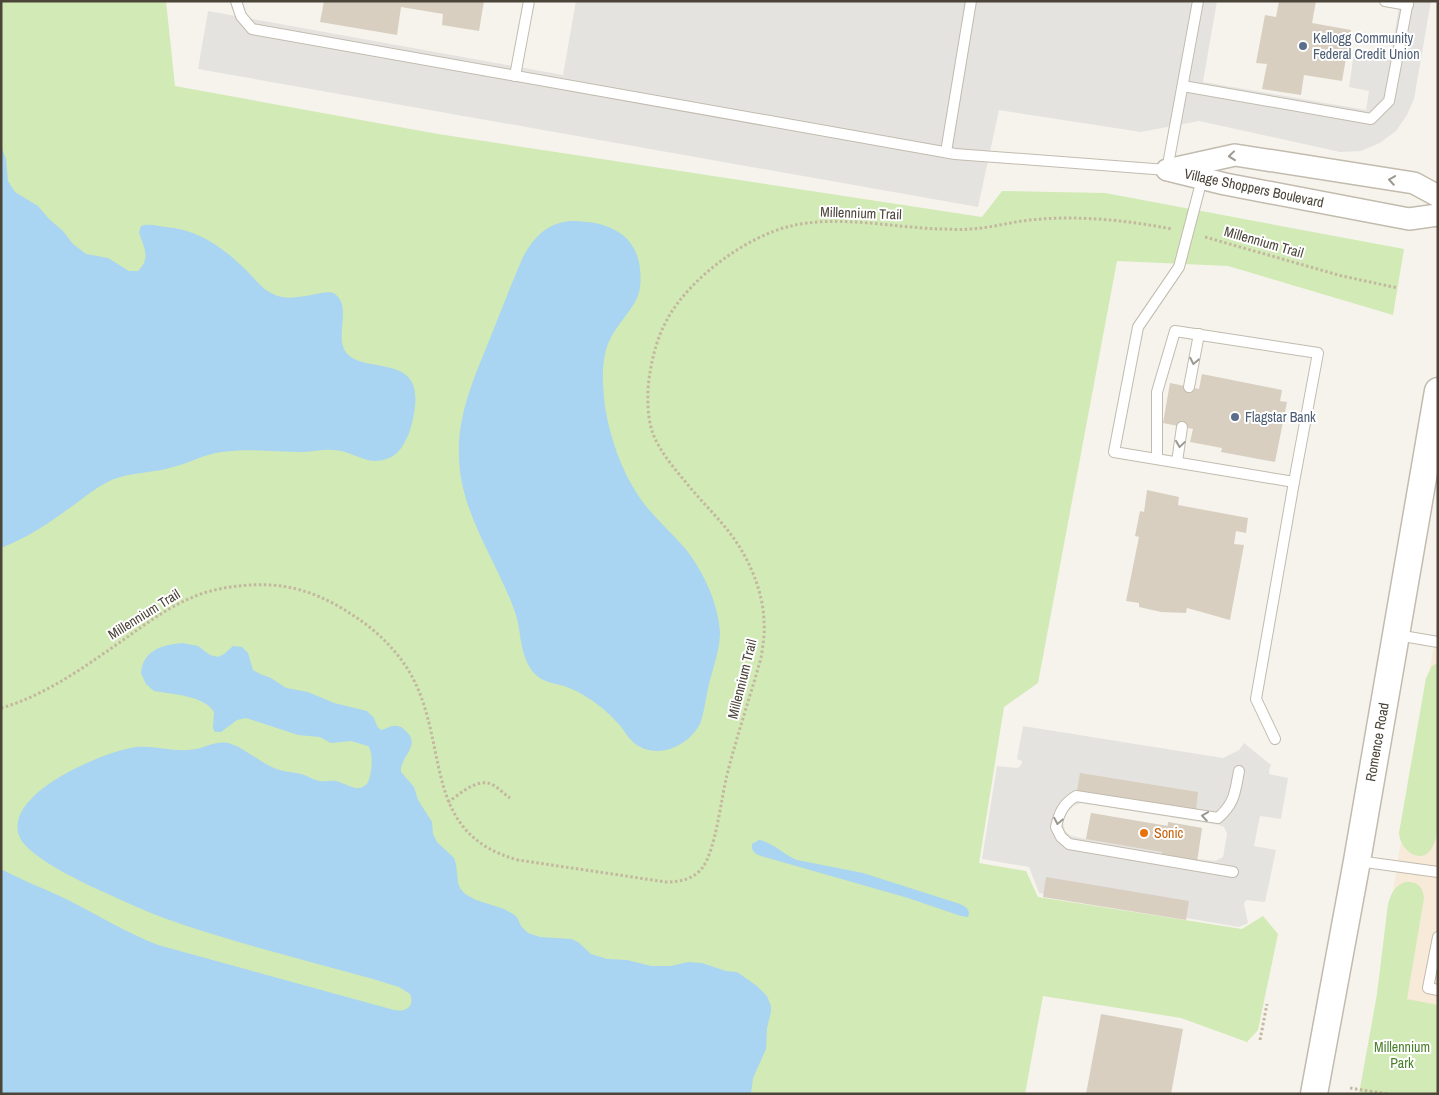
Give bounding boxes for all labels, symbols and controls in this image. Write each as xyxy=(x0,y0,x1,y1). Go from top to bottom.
place label: Kellogg Community Federal Credit Union xyxy=(1313,29,1420,63)
marker: Kellogg Community Federal Credit Union xyxy=(1297,40,1309,52)
one-way arrow xyxy=(1227,150,1235,161)
street label: Village Shoppers Boulevard xyxy=(1183,164,1325,212)
one-way arrow xyxy=(1388,175,1396,186)
street label: Millennium Trail xyxy=(820,203,902,223)
street label: Millennium Trail xyxy=(1222,222,1306,262)
one-way arrow xyxy=(1190,356,1200,365)
place label: Flagstar Bank xyxy=(1245,408,1316,426)
marker: Flagstar Bank xyxy=(1229,411,1241,423)
one-way arrow xyxy=(1175,441,1186,449)
street label: Millennium Trail xyxy=(105,585,183,643)
street label: Millennium Trail xyxy=(723,637,761,721)
street label: Romence Road xyxy=(1361,701,1393,783)
one-way arrow xyxy=(1200,811,1209,821)
one-way arrow xyxy=(1053,816,1064,825)
place label: Sonic xyxy=(1154,824,1184,842)
marker: Sonic xyxy=(1138,827,1150,839)
park label: Millennium Park xyxy=(1374,1038,1430,1072)

